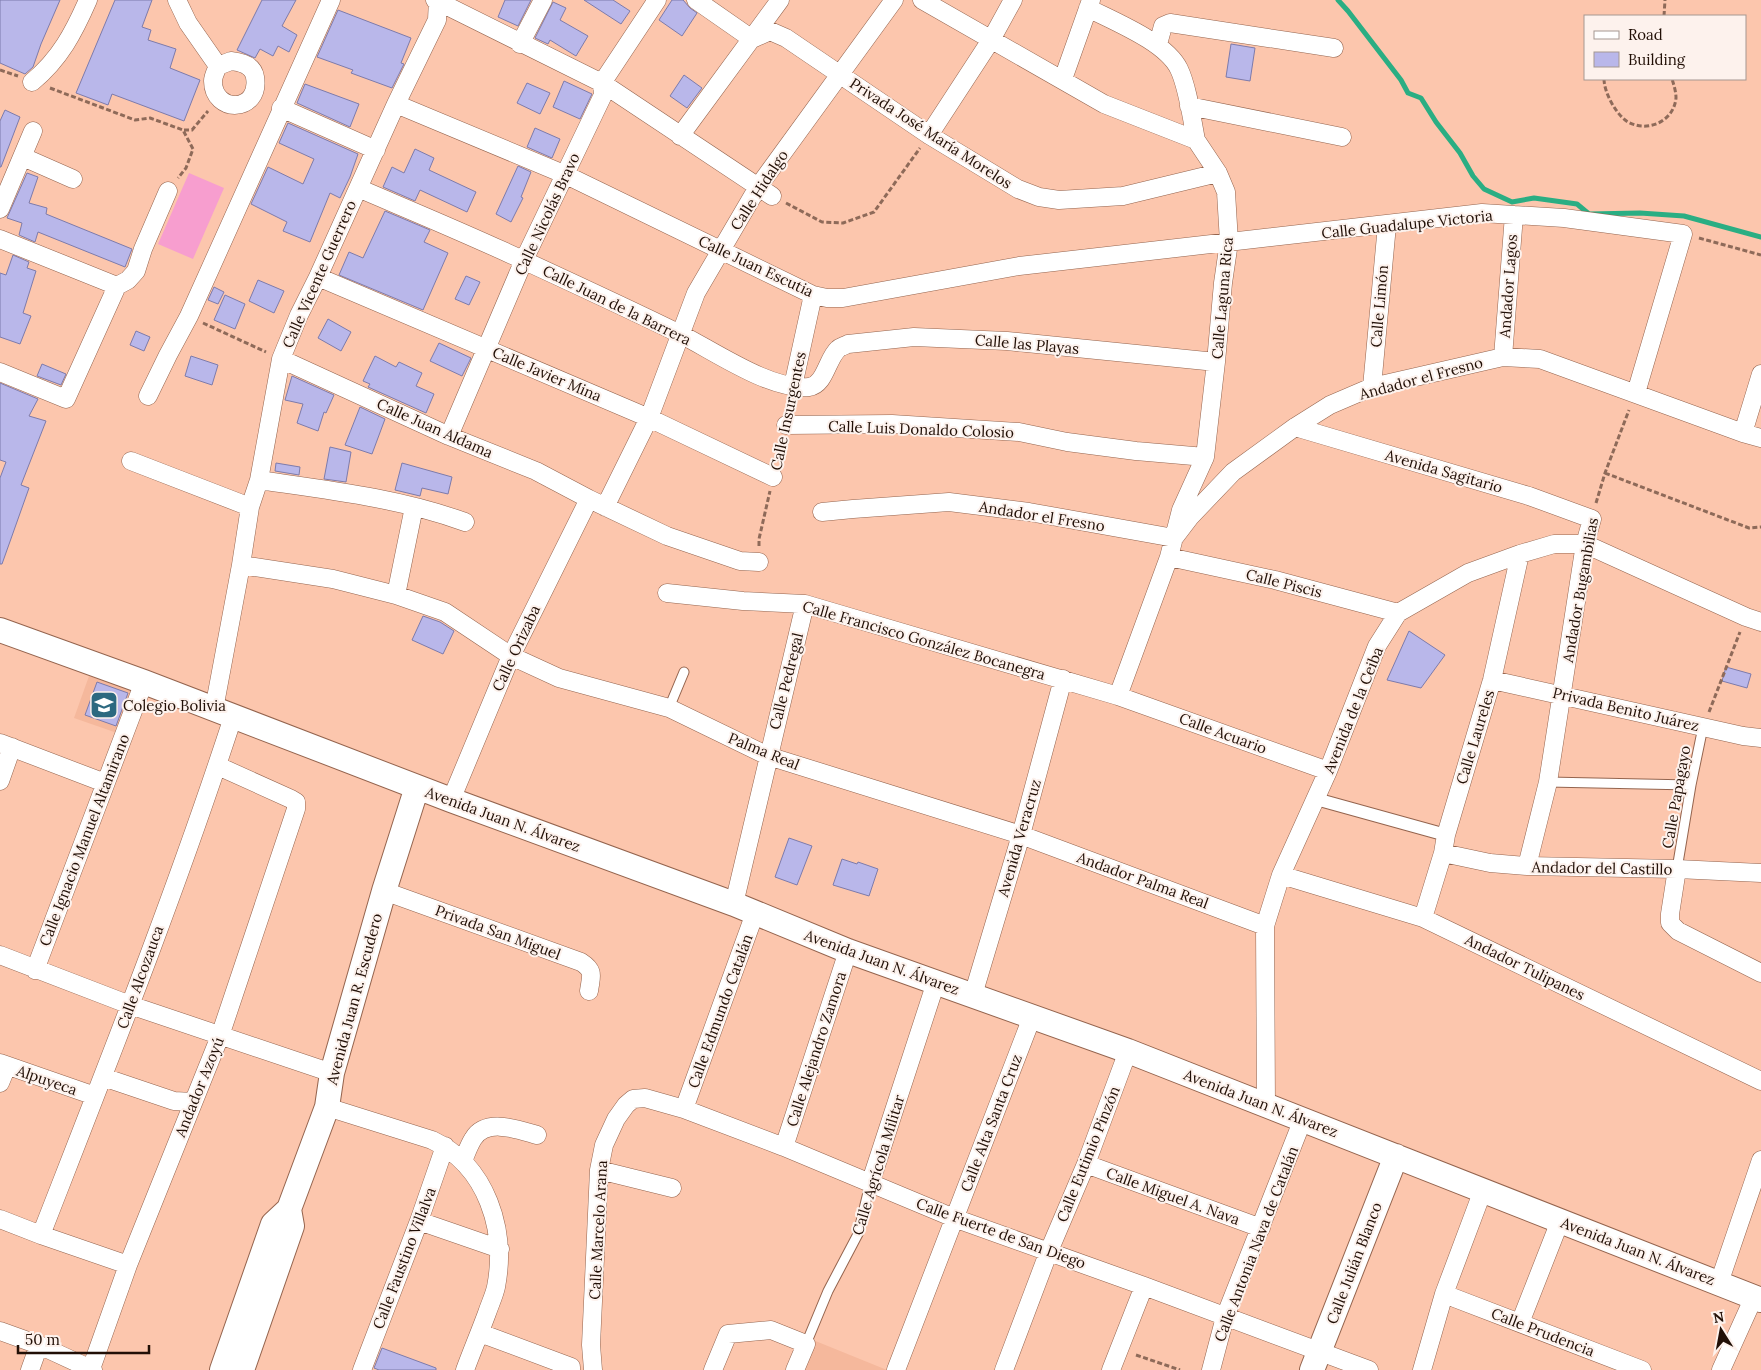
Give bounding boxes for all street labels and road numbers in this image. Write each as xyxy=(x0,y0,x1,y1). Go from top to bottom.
street label: Privada José María Morelos xyxy=(846,73,1016,193)
street label: Calle Hidalgo xyxy=(726,146,792,234)
street label: Calle Nicolás Bravo xyxy=(510,150,584,278)
street label: Calle Vicente Guerrero xyxy=(278,197,360,351)
street label: Calle Guadalupe Victoria xyxy=(1320,206,1494,242)
street label: Calle Juan Escutia xyxy=(695,231,817,301)
street label: Andador Lagos xyxy=(1495,233,1521,340)
street label: Calle Laguna Rica xyxy=(1207,236,1237,360)
street label: Calle Juan de la Barrera xyxy=(540,261,695,349)
street label: Calle Limón xyxy=(1366,264,1392,348)
street label: Calle las Playas xyxy=(974,330,1080,358)
street label: Calle Javier Mina xyxy=(490,342,605,406)
street label: Calle Insurgentes xyxy=(766,350,810,472)
street label: Andador el Fresno xyxy=(1356,352,1485,404)
street label: Calle Juan Aldama xyxy=(374,394,496,462)
street label: Calle Luis Donaldo Colosio xyxy=(828,416,1014,442)
street label: Avenida Sagitario xyxy=(1382,445,1505,497)
street label: Andador el Fresno xyxy=(977,497,1106,535)
street label: Andador Bugambilias xyxy=(1558,516,1602,665)
street label: Calle Piscis xyxy=(1244,564,1324,602)
street label: Calle Francisco González Bocanegra xyxy=(800,596,1048,684)
street label: Calle Orizaba xyxy=(488,602,544,694)
street label: Calle Pedregal xyxy=(765,631,807,731)
street label: Avenida de la Ceiba xyxy=(1319,644,1387,777)
street label: Privada Benito Juárez xyxy=(1551,683,1701,735)
street label: Calle Laureles xyxy=(1452,687,1498,787)
street label: Calle Acuario xyxy=(1177,708,1270,758)
street label: Palma Real xyxy=(726,728,802,774)
street label: Calle Ignacio Manuel Altamirano xyxy=(35,731,133,949)
street label: Calle Papagayo xyxy=(1658,744,1694,850)
street label: Avenida Veracruz xyxy=(993,777,1045,900)
street label: Avenida Juan N. Álvarez xyxy=(422,782,583,856)
street label: Andador Palma Real xyxy=(1074,847,1211,913)
street label: Andador del Castillo xyxy=(1531,857,1673,879)
street label: Privada San Miguel xyxy=(433,900,563,964)
street label: Avenida Juan R. Escudero xyxy=(322,911,386,1088)
street label: Calle Alcozauca xyxy=(113,922,168,1031)
street label: Avenida Juan N. Álvarez xyxy=(801,925,962,999)
street label: Andador Tulipanes xyxy=(1461,929,1588,1004)
street label: Calle Edmundo Catalán xyxy=(683,931,757,1091)
street label: Calle Alejandro Zamora xyxy=(782,969,850,1129)
street label: Andador Azoyú xyxy=(170,1034,228,1141)
street label: Calle Alta Santa Cruz xyxy=(956,1052,1026,1194)
street label: Alpuyeca xyxy=(13,1060,80,1099)
street label: Avenida Juan N. Álvarez xyxy=(1180,1064,1341,1141)
street label: Calle Eutimio Pinzón xyxy=(1052,1083,1124,1225)
street label: Calle Agrícola Militar xyxy=(848,1092,909,1238)
street label: Calle Antonia Nava de Catalán xyxy=(1210,1143,1302,1345)
street label: Calle Marcelo Arana xyxy=(585,1160,611,1300)
street label: Calle Miguel A. Nava xyxy=(1104,1163,1243,1229)
street label: Calle Faustino Villalva xyxy=(368,1184,440,1332)
street label: Calle Fuerte de San Diego xyxy=(914,1193,1089,1273)
street label: Calle Julián Blanco xyxy=(1322,1199,1386,1327)
street label: Avenida Juan N. Álvarez xyxy=(1557,1212,1718,1289)
street label: Calle Prudencia xyxy=(1489,1304,1598,1361)

